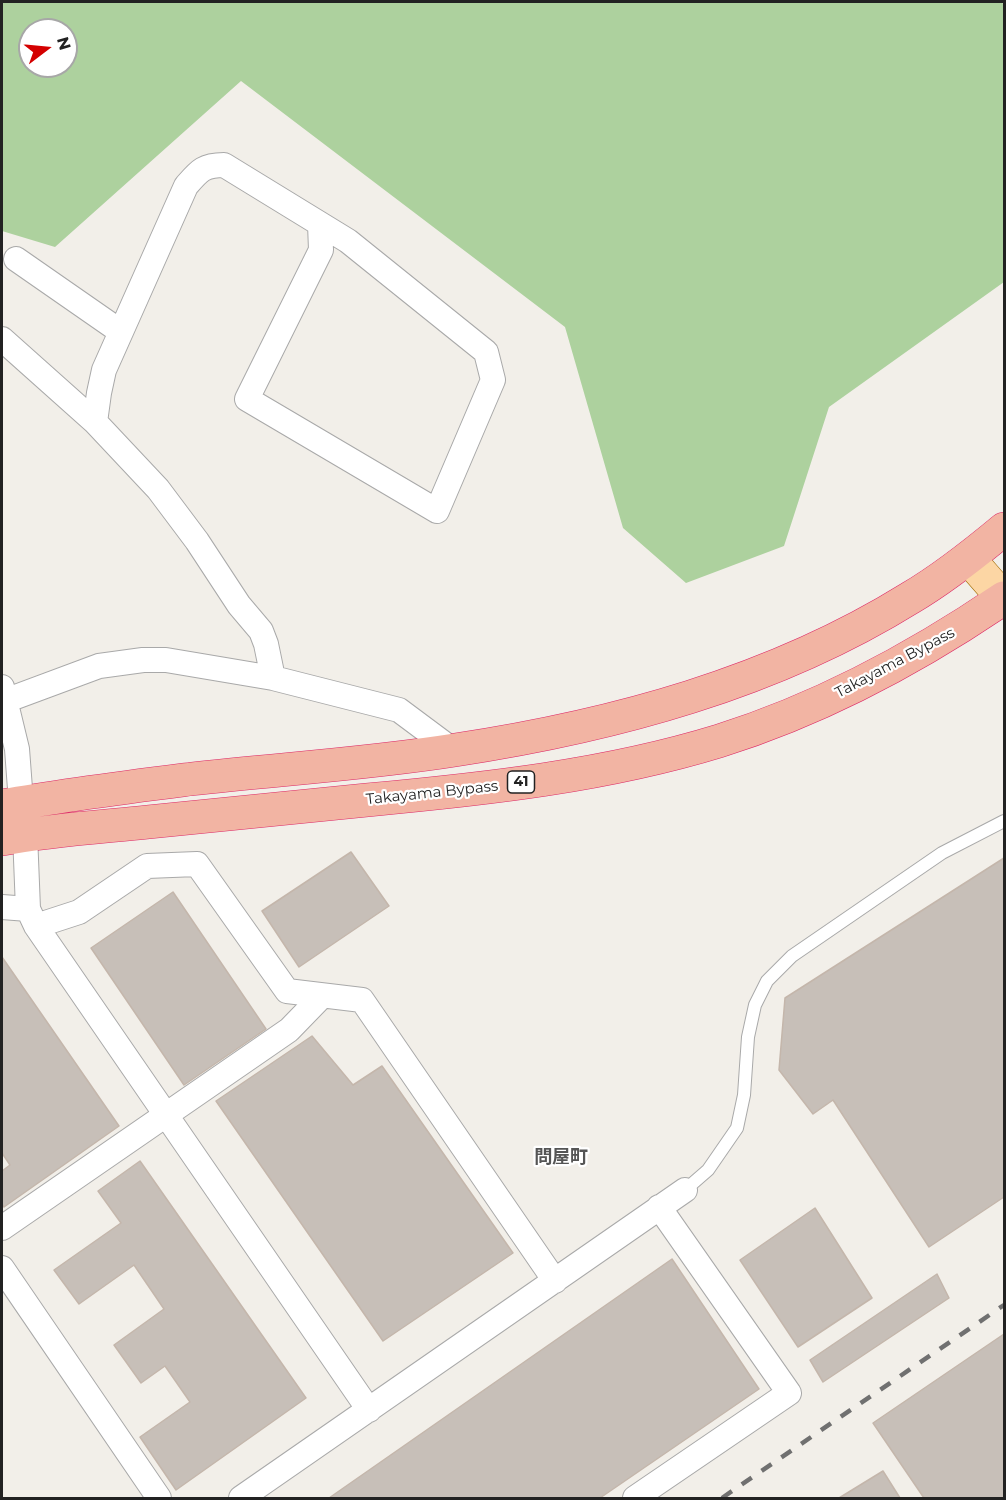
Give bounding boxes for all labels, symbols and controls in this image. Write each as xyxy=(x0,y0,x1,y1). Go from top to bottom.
north arrow xyxy=(18,18,78,78)
text: N xyxy=(53,35,75,52)
street label: Takayama Bypass xyxy=(832,624,958,702)
road number: 41 xyxy=(508,771,534,793)
street label: Takayama Bypass xyxy=(365,777,499,809)
district label: 問屋町 xyxy=(534,1147,588,1169)

